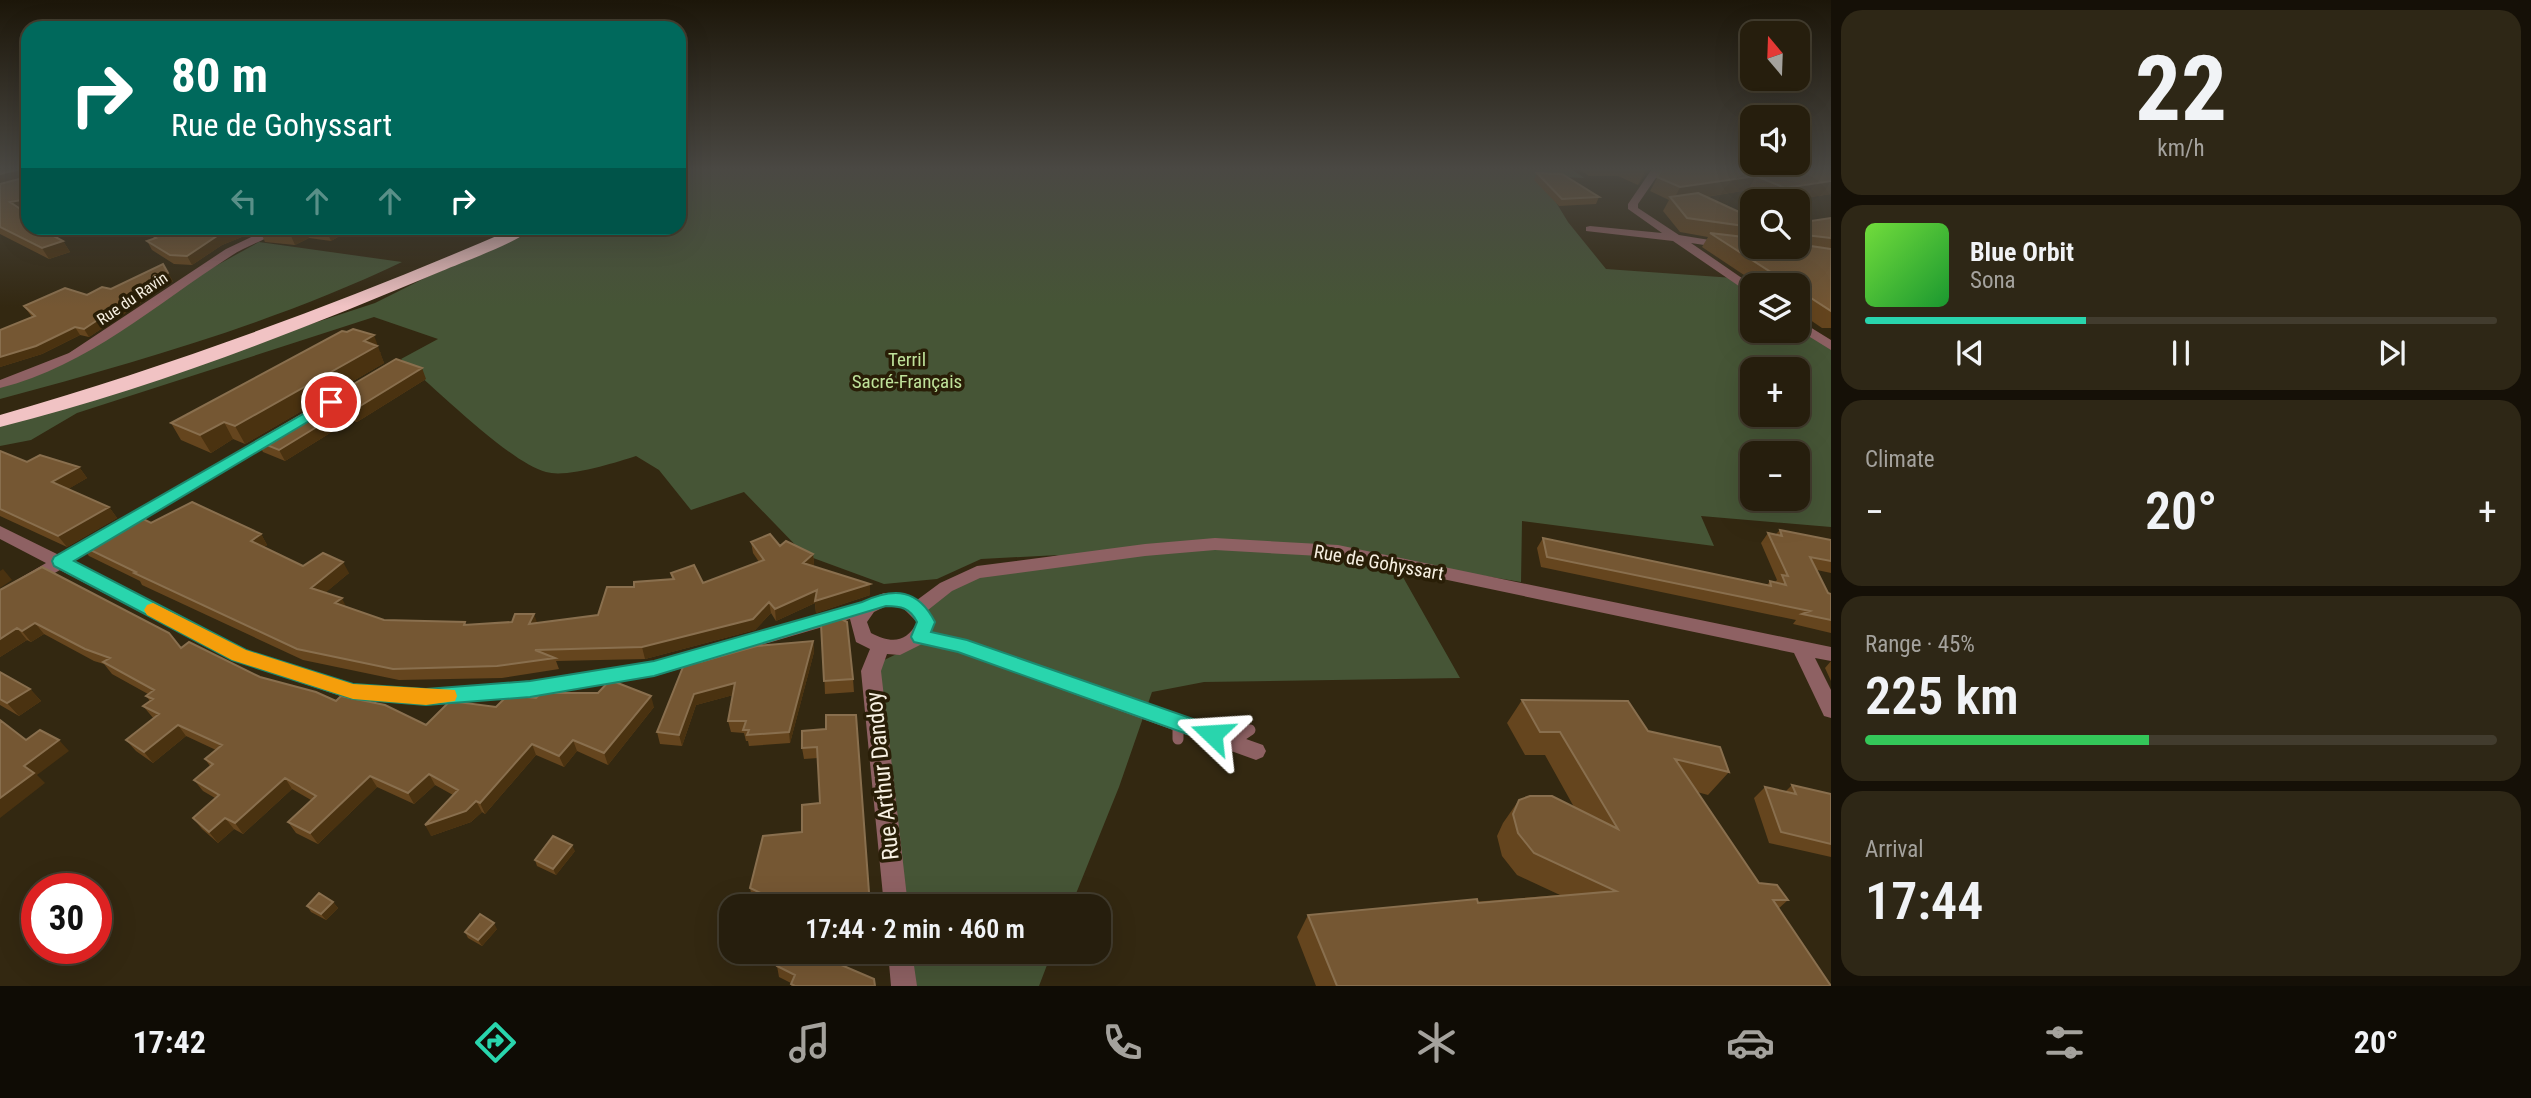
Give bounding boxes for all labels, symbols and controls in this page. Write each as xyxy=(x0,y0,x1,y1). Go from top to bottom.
north arrow xyxy=(1740,21,1810,91)
map controls xyxy=(1740,21,1810,511)
text: 22 xyxy=(2135,36,2227,142)
text: 80 m xyxy=(171,47,268,104)
icon: right xyxy=(56,49,147,140)
button: sound xyxy=(1740,105,1810,175)
text: Rue de Gohyssart xyxy=(171,106,392,144)
text: km/h xyxy=(2157,135,2205,162)
icon: left xyxy=(225,182,263,220)
icon: ahead xyxy=(298,182,336,220)
icon: ahead xyxy=(371,182,409,220)
icon: right xyxy=(444,182,482,220)
button: search xyxy=(1740,189,1810,259)
text: Blue Orbit xyxy=(1970,237,2074,267)
text: Sona xyxy=(1970,267,2016,294)
street label: Rue du Ravin xyxy=(93,268,171,329)
button: layers xyxy=(1740,273,1810,343)
icon: previous xyxy=(1951,334,1989,372)
icon: pause xyxy=(2162,334,2200,372)
icon: next xyxy=(2373,334,2411,372)
park label: Terril Sacré-Français xyxy=(852,348,962,393)
button: + xyxy=(1740,357,1810,427)
pin xyxy=(301,372,361,432)
icon: arrive xyxy=(312,383,350,421)
button: − xyxy=(1740,441,1810,511)
text: Climate xyxy=(1865,446,1935,473)
text: 20° xyxy=(2145,481,2217,542)
text: − xyxy=(1865,490,1884,534)
text: + xyxy=(2478,490,2497,534)
street label: Rue de Gohyssart xyxy=(1312,540,1446,585)
text: Range · 45% xyxy=(1865,631,1975,658)
text: 225 km xyxy=(1865,666,2019,727)
street label: Rue Arthur Dandoy xyxy=(860,690,905,861)
position arrow xyxy=(1175,697,1249,771)
text: Arrival xyxy=(1865,836,1924,863)
text: 17:44 xyxy=(1865,871,1983,932)
speed limit sign: 30 xyxy=(21,873,112,964)
text: 17:44 · 2 min · 460 m xyxy=(805,914,1025,944)
icon: directions xyxy=(471,1018,520,1067)
icon: music xyxy=(785,1018,834,1067)
icon: phone xyxy=(1098,1018,1147,1067)
icon: climate xyxy=(1412,1018,1461,1067)
icon: car xyxy=(1726,1018,1775,1067)
icon: filters xyxy=(2040,1018,2089,1067)
text: 17:42 xyxy=(132,1023,206,1061)
text: 20° xyxy=(2354,1023,2399,1061)

